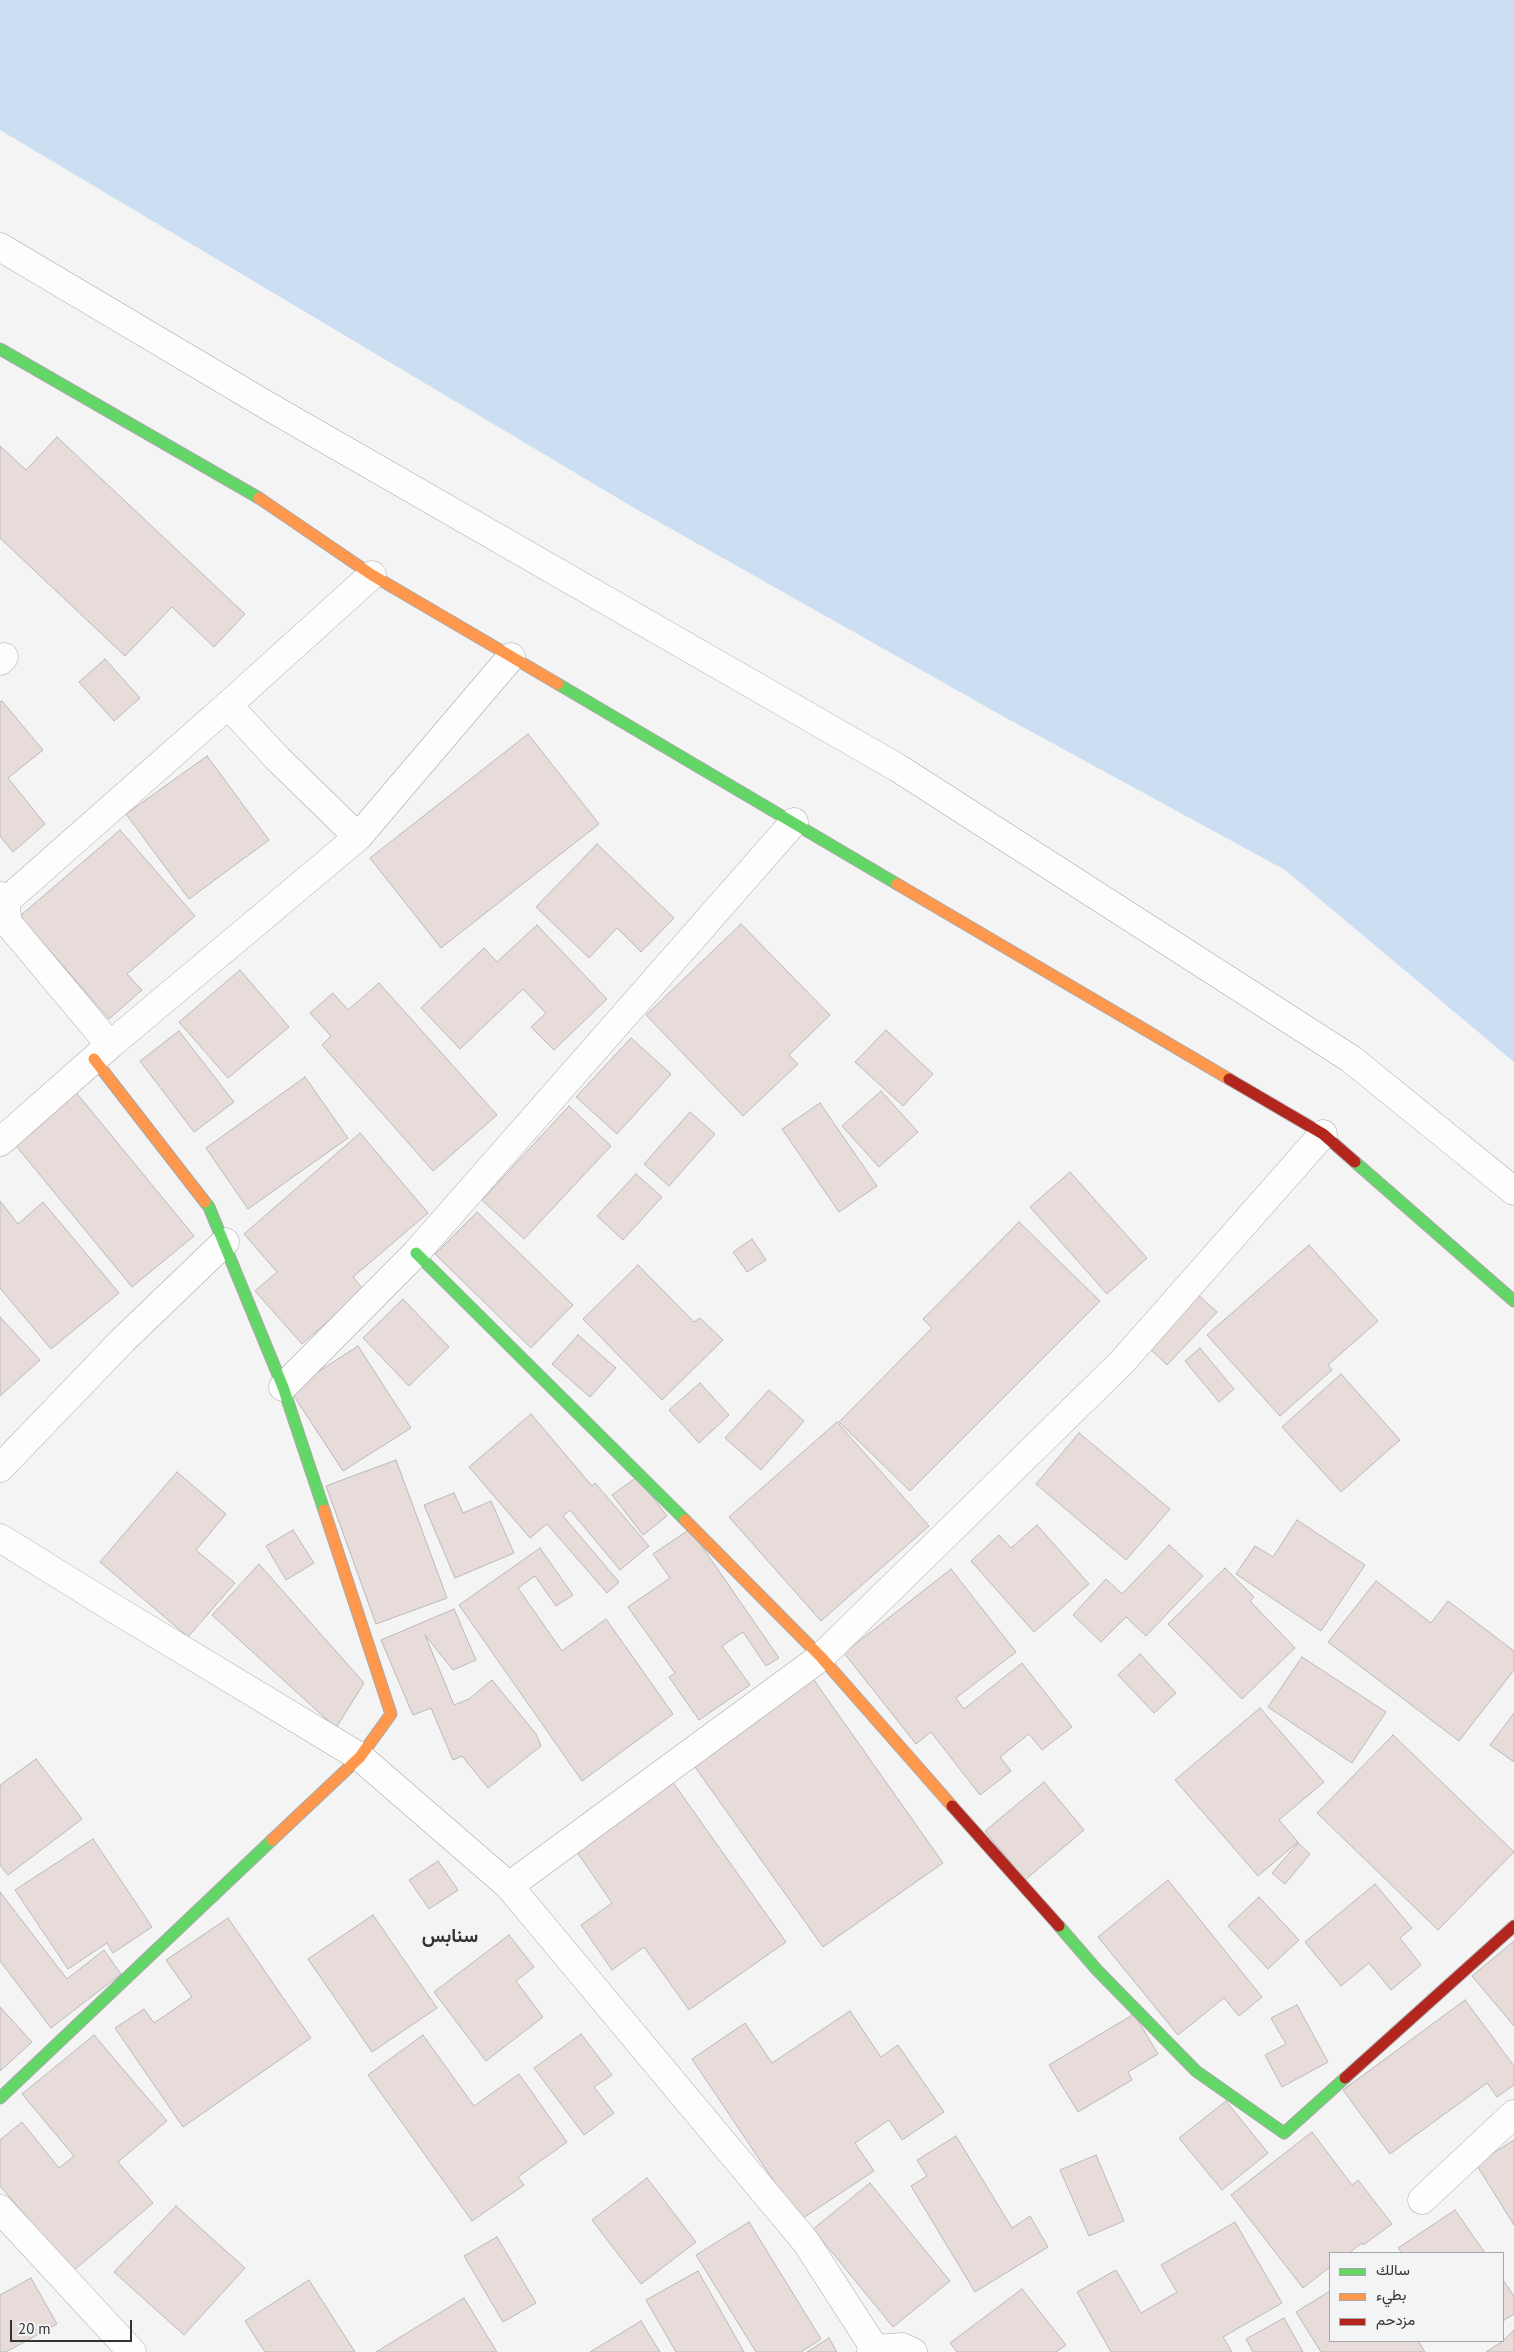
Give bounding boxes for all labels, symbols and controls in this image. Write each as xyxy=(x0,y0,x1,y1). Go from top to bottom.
district label: سنابس xyxy=(422,1926,478,1948)
legend xyxy=(1329,2252,1504,2342)
text: سالك xyxy=(1376,2260,1410,2279)
text: بطيء xyxy=(1376,2285,1406,2304)
scale bar xyxy=(12,2310,135,2342)
text: مزدحم xyxy=(1376,2310,1415,2329)
text: 20 m xyxy=(18,2319,51,2338)

